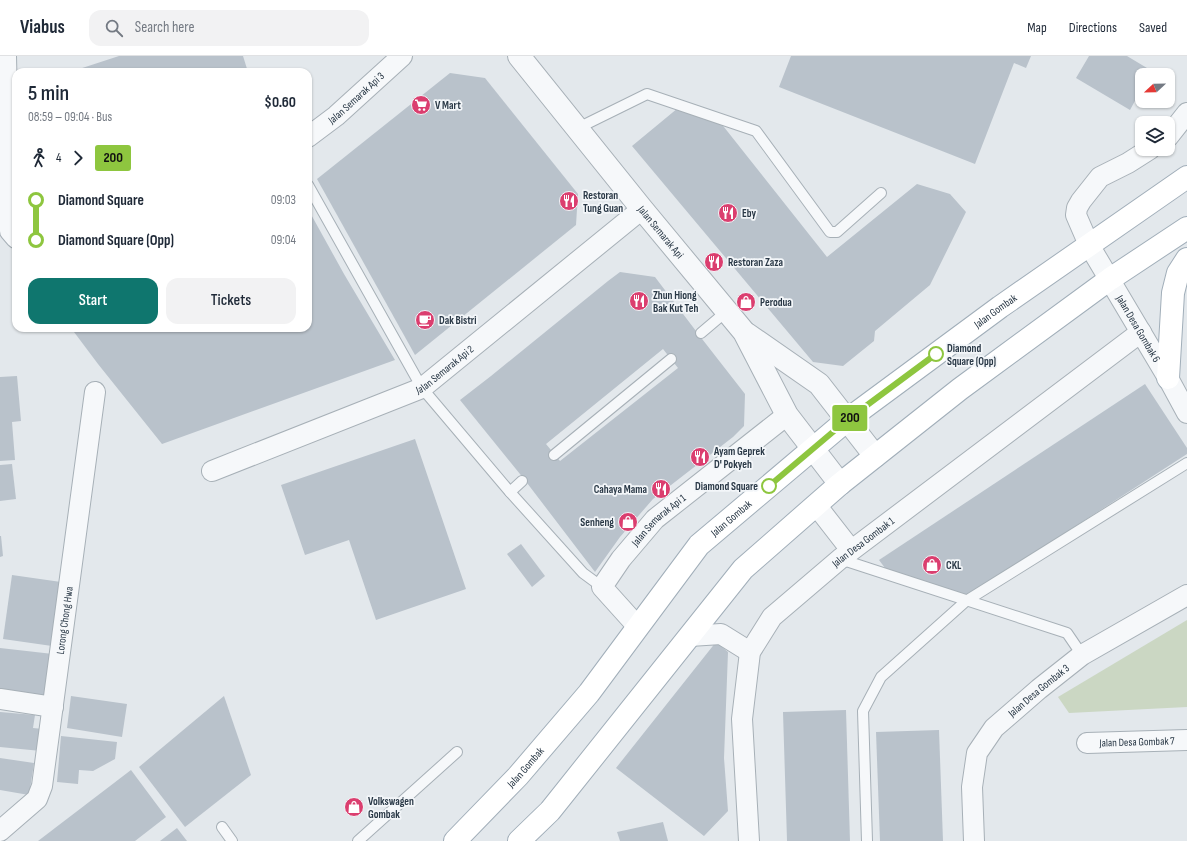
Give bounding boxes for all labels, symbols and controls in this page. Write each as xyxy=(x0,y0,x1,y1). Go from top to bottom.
search box xyxy=(89,10,369,46)
text: Viabus xyxy=(20,16,65,39)
icon: search xyxy=(103,17,125,39)
text: Search here xyxy=(135,18,194,37)
text: Map xyxy=(1027,19,1047,36)
text: Directions xyxy=(1069,19,1117,36)
text: Saved xyxy=(1139,19,1167,36)
north arrow xyxy=(1135,68,1175,108)
map controls xyxy=(1135,68,1175,156)
street label: Jalan Semarak Api 3 xyxy=(325,69,387,127)
text: 5 min xyxy=(28,80,69,107)
text: $0.60 xyxy=(264,93,296,112)
supermarket icon: V Mart xyxy=(410,94,432,116)
place label: V Mart xyxy=(435,99,461,112)
text: 08:59 – 09:04 · Bus xyxy=(28,109,112,125)
button: layers xyxy=(1135,116,1175,156)
icon: walk xyxy=(28,147,50,169)
icon: forward xyxy=(67,147,89,169)
text: 200 xyxy=(103,149,123,166)
text: 4 xyxy=(56,150,61,166)
place label: Restoran Tung Guan xyxy=(583,189,623,215)
restaurant icon: Restoran Tung Guan xyxy=(558,190,580,212)
text: Diamond Square xyxy=(58,191,144,210)
text: 09:03 xyxy=(271,192,296,208)
street label: Jalan Semarak Api xyxy=(634,202,686,261)
restaurant icon: Eby xyxy=(717,202,739,224)
place label: Eby xyxy=(742,207,756,220)
text: Diamond Square (Opp) xyxy=(58,231,174,250)
text: 09:04 xyxy=(271,232,296,248)
restaurant icon: Restoran Zaza xyxy=(703,251,725,273)
place label: Restoran Zaza xyxy=(728,256,783,269)
button: Start xyxy=(28,278,158,324)
button: Tickets xyxy=(166,278,296,324)
place label: Zhun Hiong Bak Kut Teh xyxy=(653,289,698,315)
restaurant icon: Zhun Hiong Bak Kut Teh xyxy=(628,290,650,312)
shop icon: Perodua xyxy=(735,291,757,313)
street label: Jalan Gombak xyxy=(971,291,1020,332)
street label: Jalan Desa Gombak 6 xyxy=(1113,292,1163,365)
place label: Perodua xyxy=(760,296,792,309)
cafe icon: Dak Bistri xyxy=(414,309,436,331)
place label: Dak Bistri xyxy=(439,314,476,327)
street label: Jalan Semarak Api 2 xyxy=(413,342,477,397)
place label: Diamond Square (Opp) xyxy=(947,342,997,368)
marker: Diamond Square (Opp) xyxy=(928,346,944,362)
line badge: 200 xyxy=(827,405,873,431)
text: 200 xyxy=(840,409,860,426)
place label: Ayam Geprek D' Pokyeh xyxy=(713,445,765,471)
restaurant icon: Ayam Geprek D' Pokyeh xyxy=(689,446,711,468)
restaurant icon: Cahaya Mama xyxy=(650,478,672,500)
marker: Diamond Square xyxy=(761,478,777,494)
place label: Diamond Square xyxy=(695,480,758,493)
place label: Cahaya Mama xyxy=(594,483,647,496)
street label: Jalan Semarak Api 1 xyxy=(628,491,688,550)
street label: Jalan Gombak xyxy=(707,497,755,540)
shop icon: Senheng xyxy=(617,511,639,533)
street label: Jalan Desa Gombak 1 xyxy=(829,514,897,571)
place label: Senheng xyxy=(580,516,614,529)
shop icon: CKL xyxy=(921,554,943,576)
place label: CKL xyxy=(946,559,962,572)
street label: Lorong Chong Hwa xyxy=(54,586,76,655)
street label: Jalan Desa Gombak 3 xyxy=(1005,661,1072,720)
street label: Jalan Desa Gombak 7 xyxy=(1098,734,1175,750)
street label: Jalan Gombak xyxy=(504,744,547,791)
place label: Volkswagen Gombak xyxy=(368,795,414,821)
shop icon: Volkswagen Gombak xyxy=(343,796,365,818)

